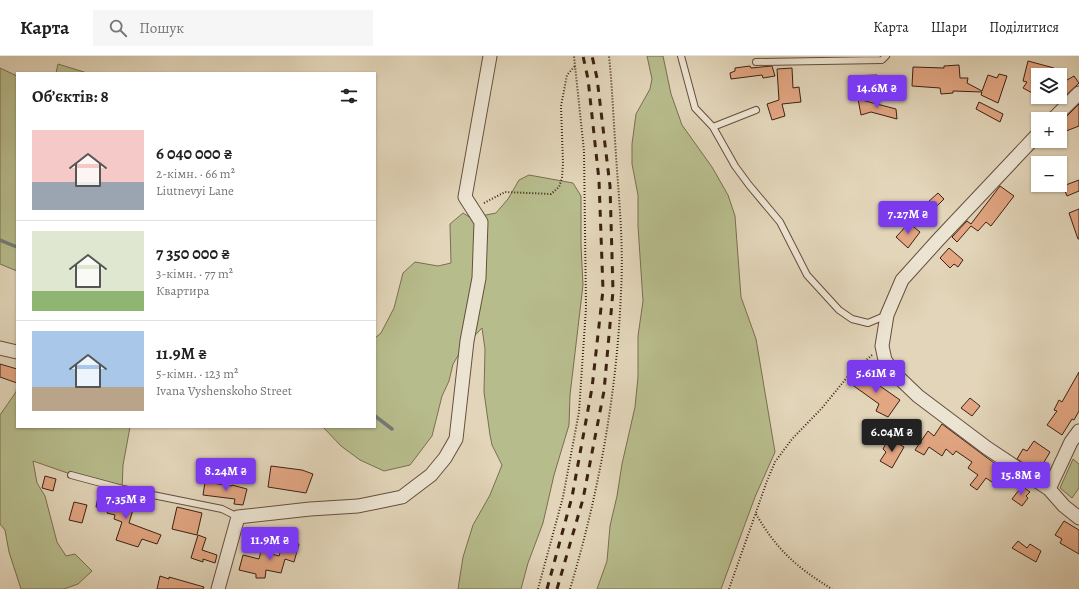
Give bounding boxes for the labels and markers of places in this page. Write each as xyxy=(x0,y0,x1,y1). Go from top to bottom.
pin: 14.6M ₴ xyxy=(840,75,914,109)
pin: 7.27M ₴ xyxy=(871,201,945,235)
pin: 5.61M ₴ xyxy=(839,360,913,394)
pin: 6.04M ₴ xyxy=(855,419,929,453)
pin: 8.24M ₴ xyxy=(189,458,263,492)
pin: 15.8M ₴ xyxy=(984,462,1058,496)
pin: 7.35M ₴ xyxy=(89,486,163,520)
pin: 11.9M ₴ xyxy=(233,527,307,561)

